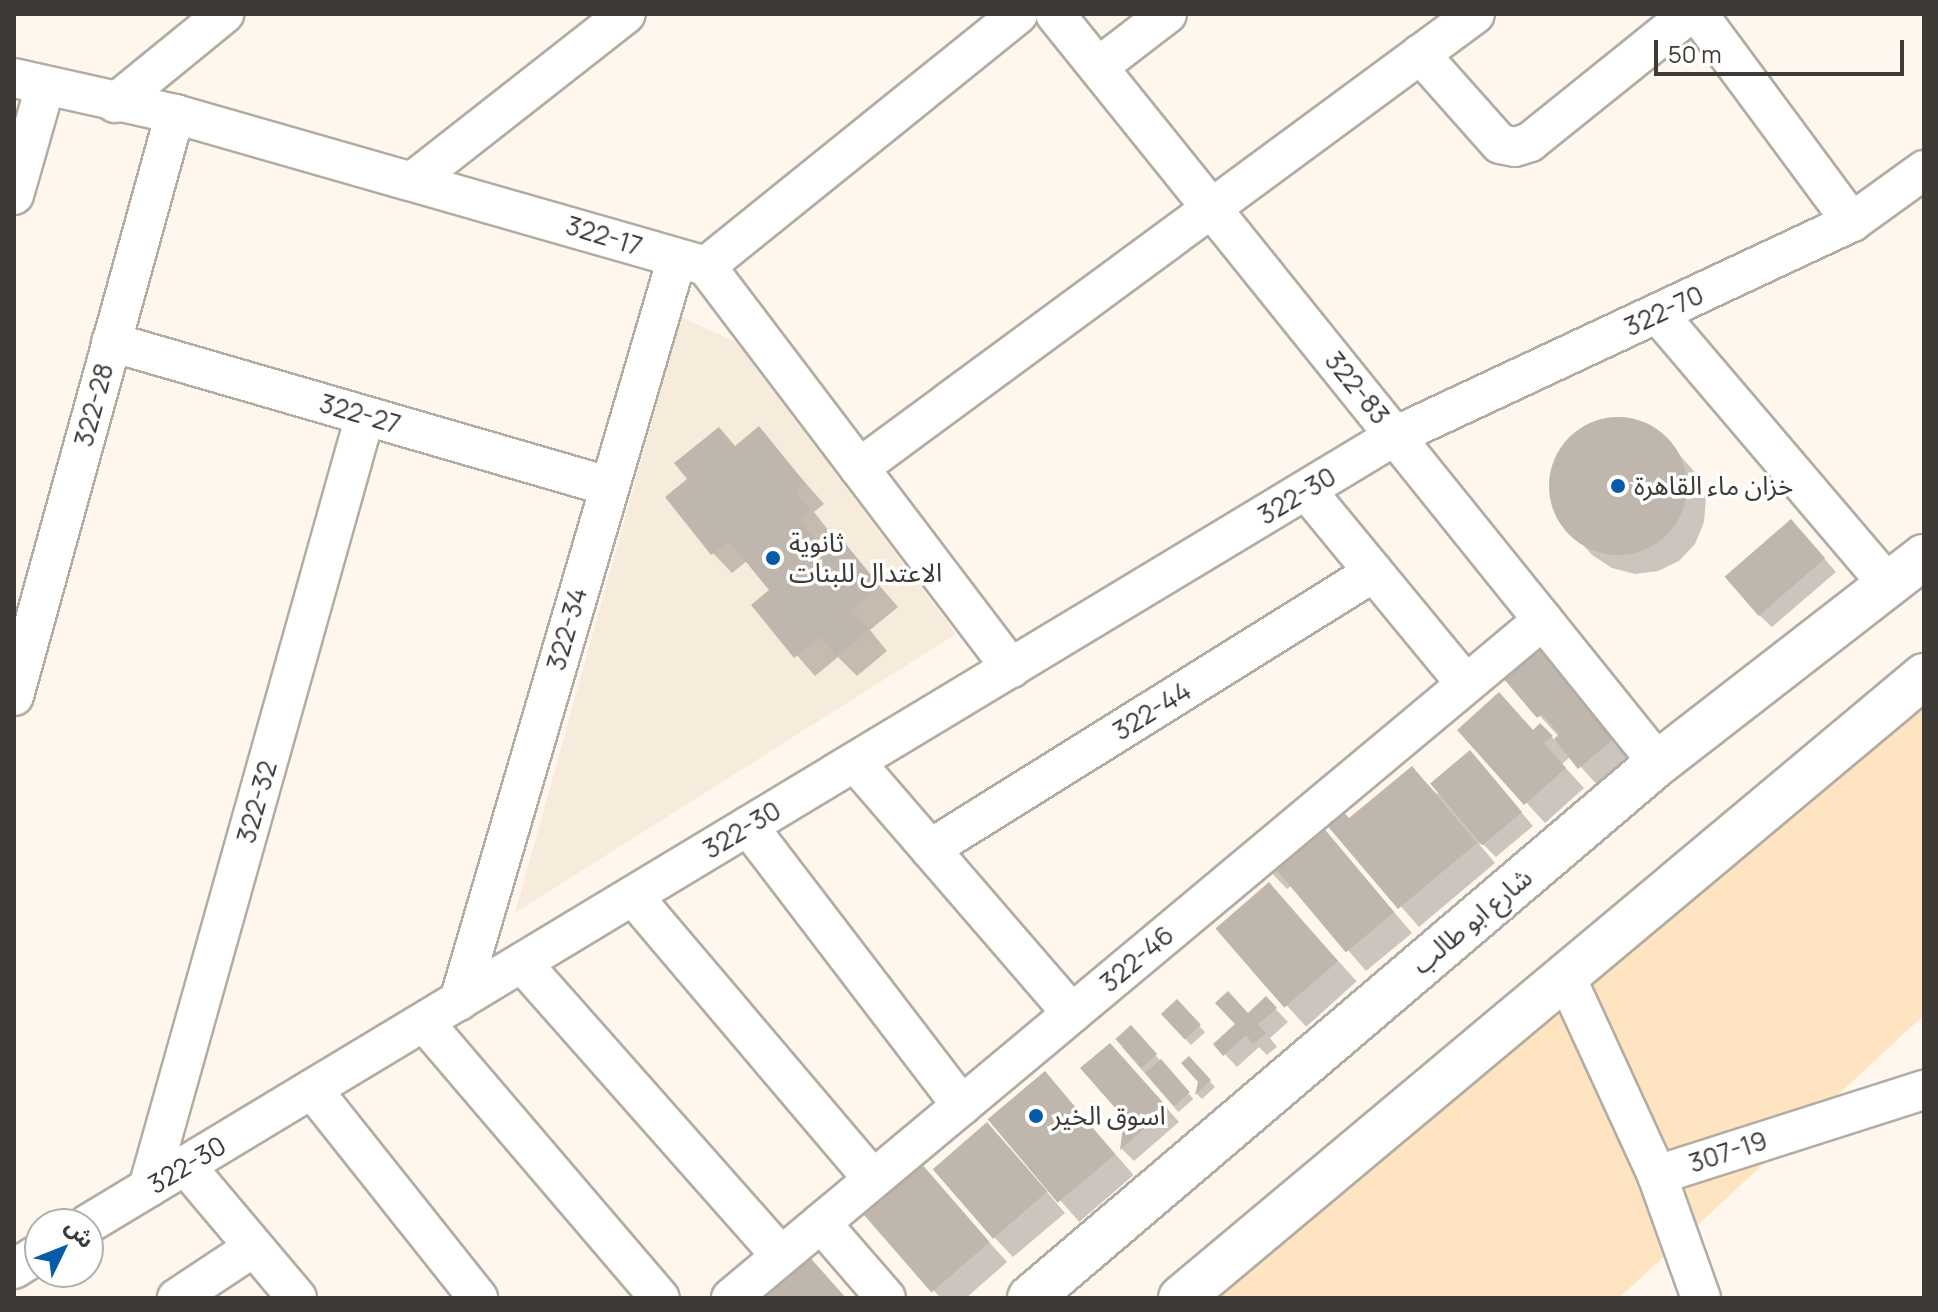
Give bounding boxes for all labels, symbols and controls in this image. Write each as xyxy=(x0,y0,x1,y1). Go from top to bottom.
scale bar xyxy=(1658,24,1908,74)
text: 50 m xyxy=(1668,37,1722,70)
street label: 322-17 xyxy=(562,210,646,262)
street label: 322-70 xyxy=(1619,279,1709,343)
street label: 322-83 xyxy=(1318,345,1396,431)
street label: 322-28 xyxy=(68,360,120,450)
street label: 322-27 xyxy=(316,388,404,440)
street label: 322-30 xyxy=(1252,461,1342,531)
place label: خزان ماء القاهرة xyxy=(1634,470,1793,502)
marker: خزان ماء القاهرة xyxy=(1609,477,1627,495)
place label: ثانوية الاعتدال للبنات xyxy=(789,527,942,588)
marker: ثانوية الاعتدال للبنات xyxy=(764,549,782,567)
street label: 322-34 xyxy=(540,584,594,674)
street label: 322-44 xyxy=(1107,675,1197,747)
street label: 322-32 xyxy=(230,757,284,847)
street label: 322-30 xyxy=(697,795,787,865)
street label: شارع ابو طالب xyxy=(1406,862,1538,980)
street label: 322-46 xyxy=(1094,919,1180,999)
place label: اسوق الخير xyxy=(1052,1100,1166,1132)
marker: اسوق الخير xyxy=(1027,1107,1045,1125)
street label: 307-19 xyxy=(1685,1125,1771,1179)
street label: 322-30 xyxy=(142,1130,232,1200)
north arrow xyxy=(24,1208,104,1288)
text: ش xyxy=(59,1212,101,1254)

